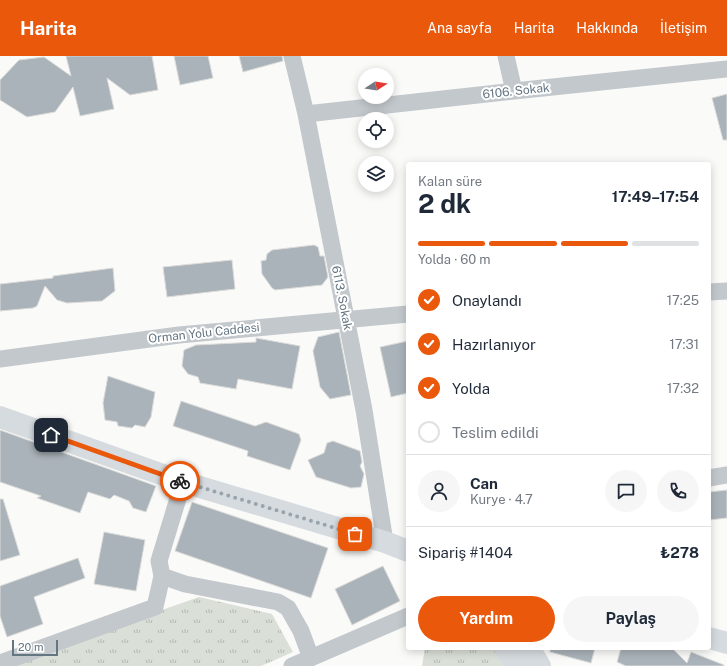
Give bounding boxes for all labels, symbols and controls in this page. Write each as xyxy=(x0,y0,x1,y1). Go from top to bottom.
text: Harita xyxy=(20,17,77,39)
text: Ana sayfa xyxy=(427,20,492,36)
text: Harita xyxy=(514,20,554,36)
text: Hakkında xyxy=(576,20,638,36)
text: İletişim xyxy=(660,20,707,36)
north arrow xyxy=(358,68,394,104)
map controls xyxy=(358,68,394,192)
street label: 6106. Sokak xyxy=(482,80,551,101)
button: locate xyxy=(358,112,394,148)
button: layers xyxy=(358,156,394,192)
text: Kalan süre xyxy=(418,174,482,189)
text: 2 dk xyxy=(418,188,471,219)
text: 17:49–17:54 xyxy=(612,188,699,205)
text: Yolda · 60 m xyxy=(418,252,491,267)
street label: 6113. Sokak xyxy=(329,265,355,332)
icon: check xyxy=(418,289,440,311)
text: Onaylandı xyxy=(452,292,522,309)
text: 17:25 xyxy=(667,293,699,308)
street label: Orman Yolu Caddesi xyxy=(148,320,260,346)
icon: check xyxy=(418,333,440,355)
text: Hazırlanıyor xyxy=(452,336,536,353)
text: 17:31 xyxy=(669,337,699,352)
icon: check xyxy=(418,377,440,399)
text: Yolda xyxy=(452,380,490,397)
text: 17:32 xyxy=(667,381,699,396)
pin xyxy=(34,418,68,452)
icon: home xyxy=(40,424,62,446)
text: Teslim edildi xyxy=(452,424,539,441)
courier xyxy=(160,461,200,501)
icon: bike xyxy=(169,470,191,492)
button: person xyxy=(418,470,460,512)
button: chat xyxy=(605,470,647,512)
button: phone xyxy=(657,470,699,512)
text: Can xyxy=(470,475,498,492)
text: Kurye · 4.7 xyxy=(470,492,533,507)
pin xyxy=(338,517,372,551)
icon: bag xyxy=(344,523,366,545)
text: Sipariş #1404 xyxy=(418,544,513,561)
text: ₺278 xyxy=(660,544,699,561)
button: Yardım xyxy=(418,596,555,642)
button: Paylaş xyxy=(563,596,699,642)
scale bar xyxy=(12,638,58,657)
text: 20 m xyxy=(18,641,43,653)

